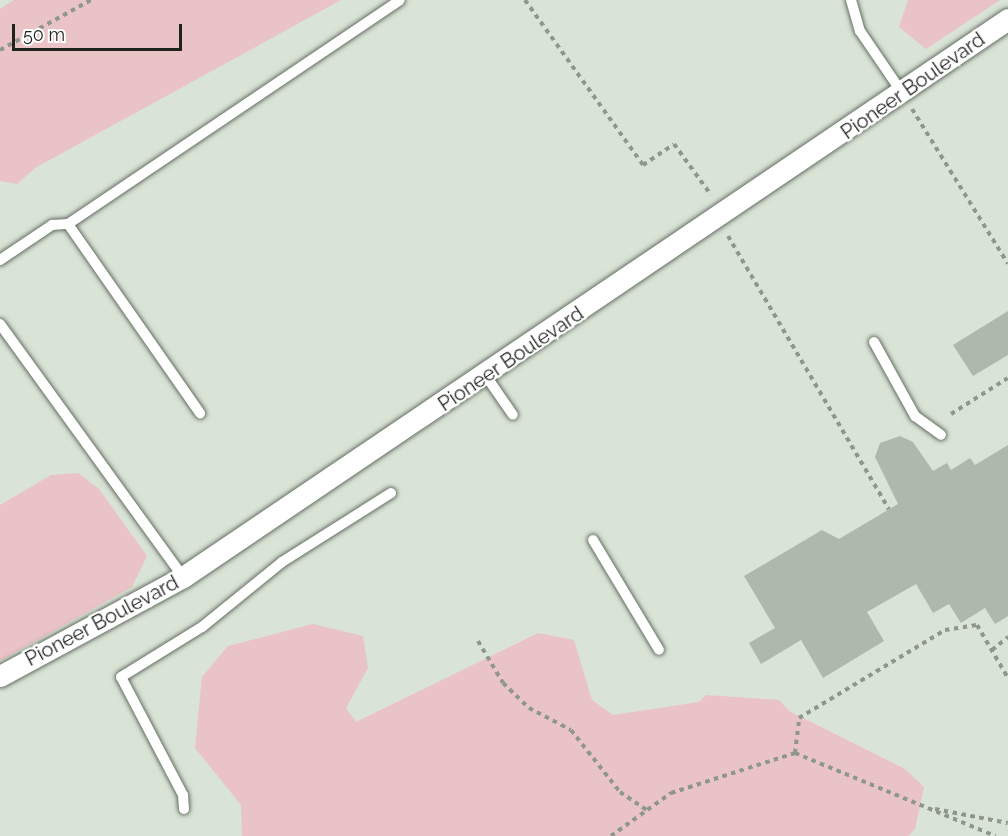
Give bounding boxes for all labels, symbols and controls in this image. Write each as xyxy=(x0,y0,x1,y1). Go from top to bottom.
scale bar xyxy=(15,12,184,50)
text: 50 m xyxy=(23,24,65,45)
street label: Pioneer Boulevard xyxy=(836,27,990,145)
street label: Pioneer Boulevard xyxy=(434,301,588,417)
street label: Pioneer Boulevard xyxy=(21,570,183,672)

